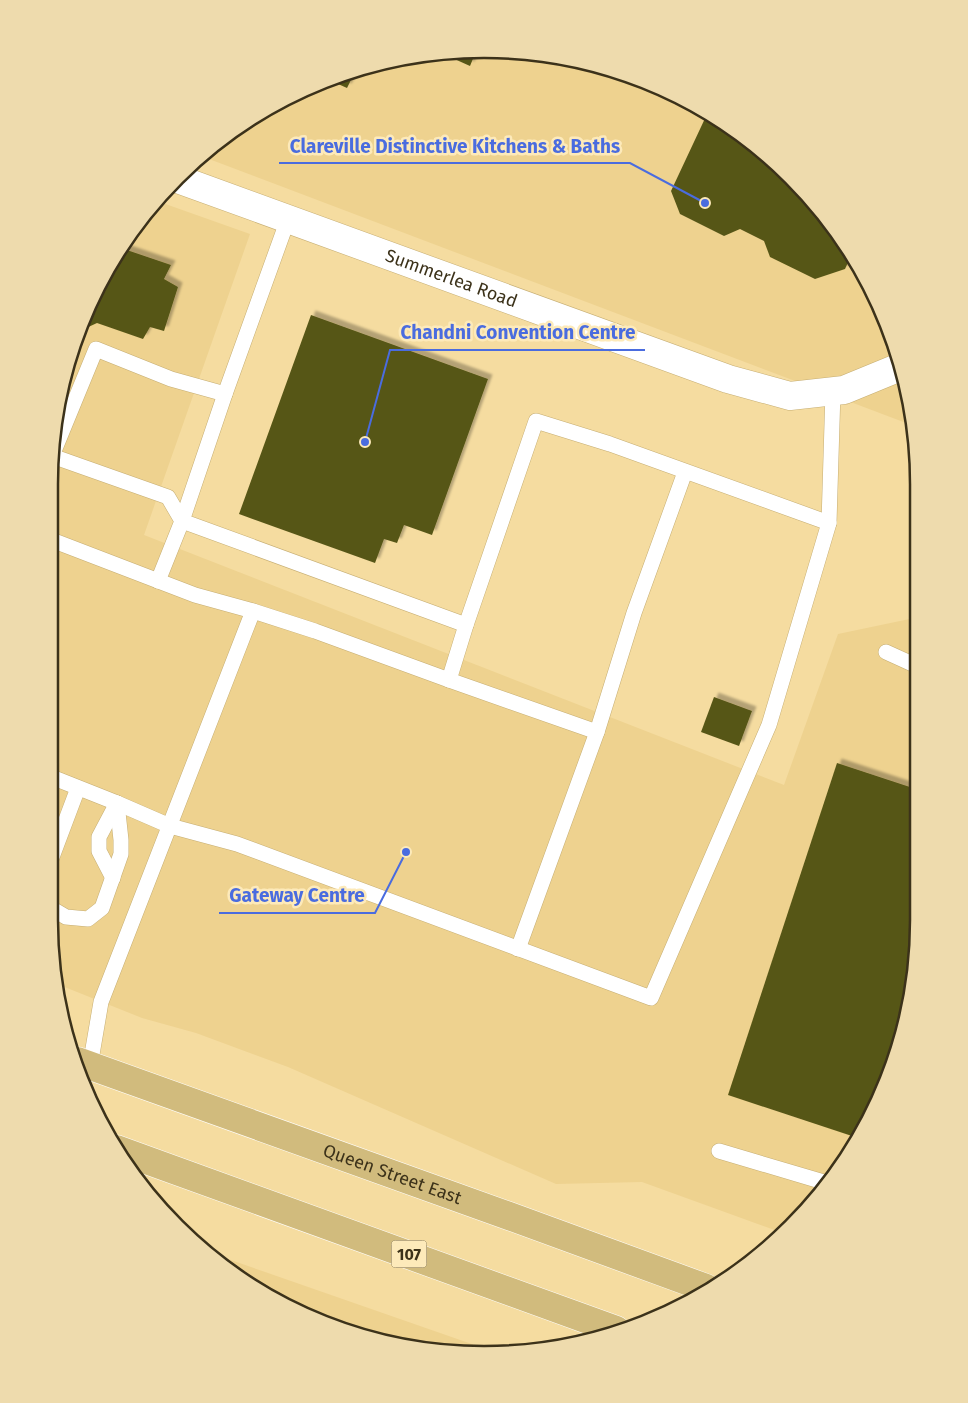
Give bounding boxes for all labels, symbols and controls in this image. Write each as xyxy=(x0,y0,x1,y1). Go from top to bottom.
callout: Clareville Distinctive Kitchens & Baths xyxy=(279,129,630,163)
text: Clareville Distinctive Kitchens & Baths xyxy=(290,135,620,158)
street label: Summerlea Road xyxy=(382,244,520,312)
callout: Chandni Convention Centre xyxy=(390,316,645,350)
text: Chandni Convention Centre xyxy=(401,321,635,344)
callout: Gateway Centre xyxy=(219,879,375,913)
text: Gateway Centre xyxy=(229,884,365,907)
street label: Queen Street East xyxy=(320,1139,465,1209)
road number: 107 xyxy=(392,1240,426,1268)

